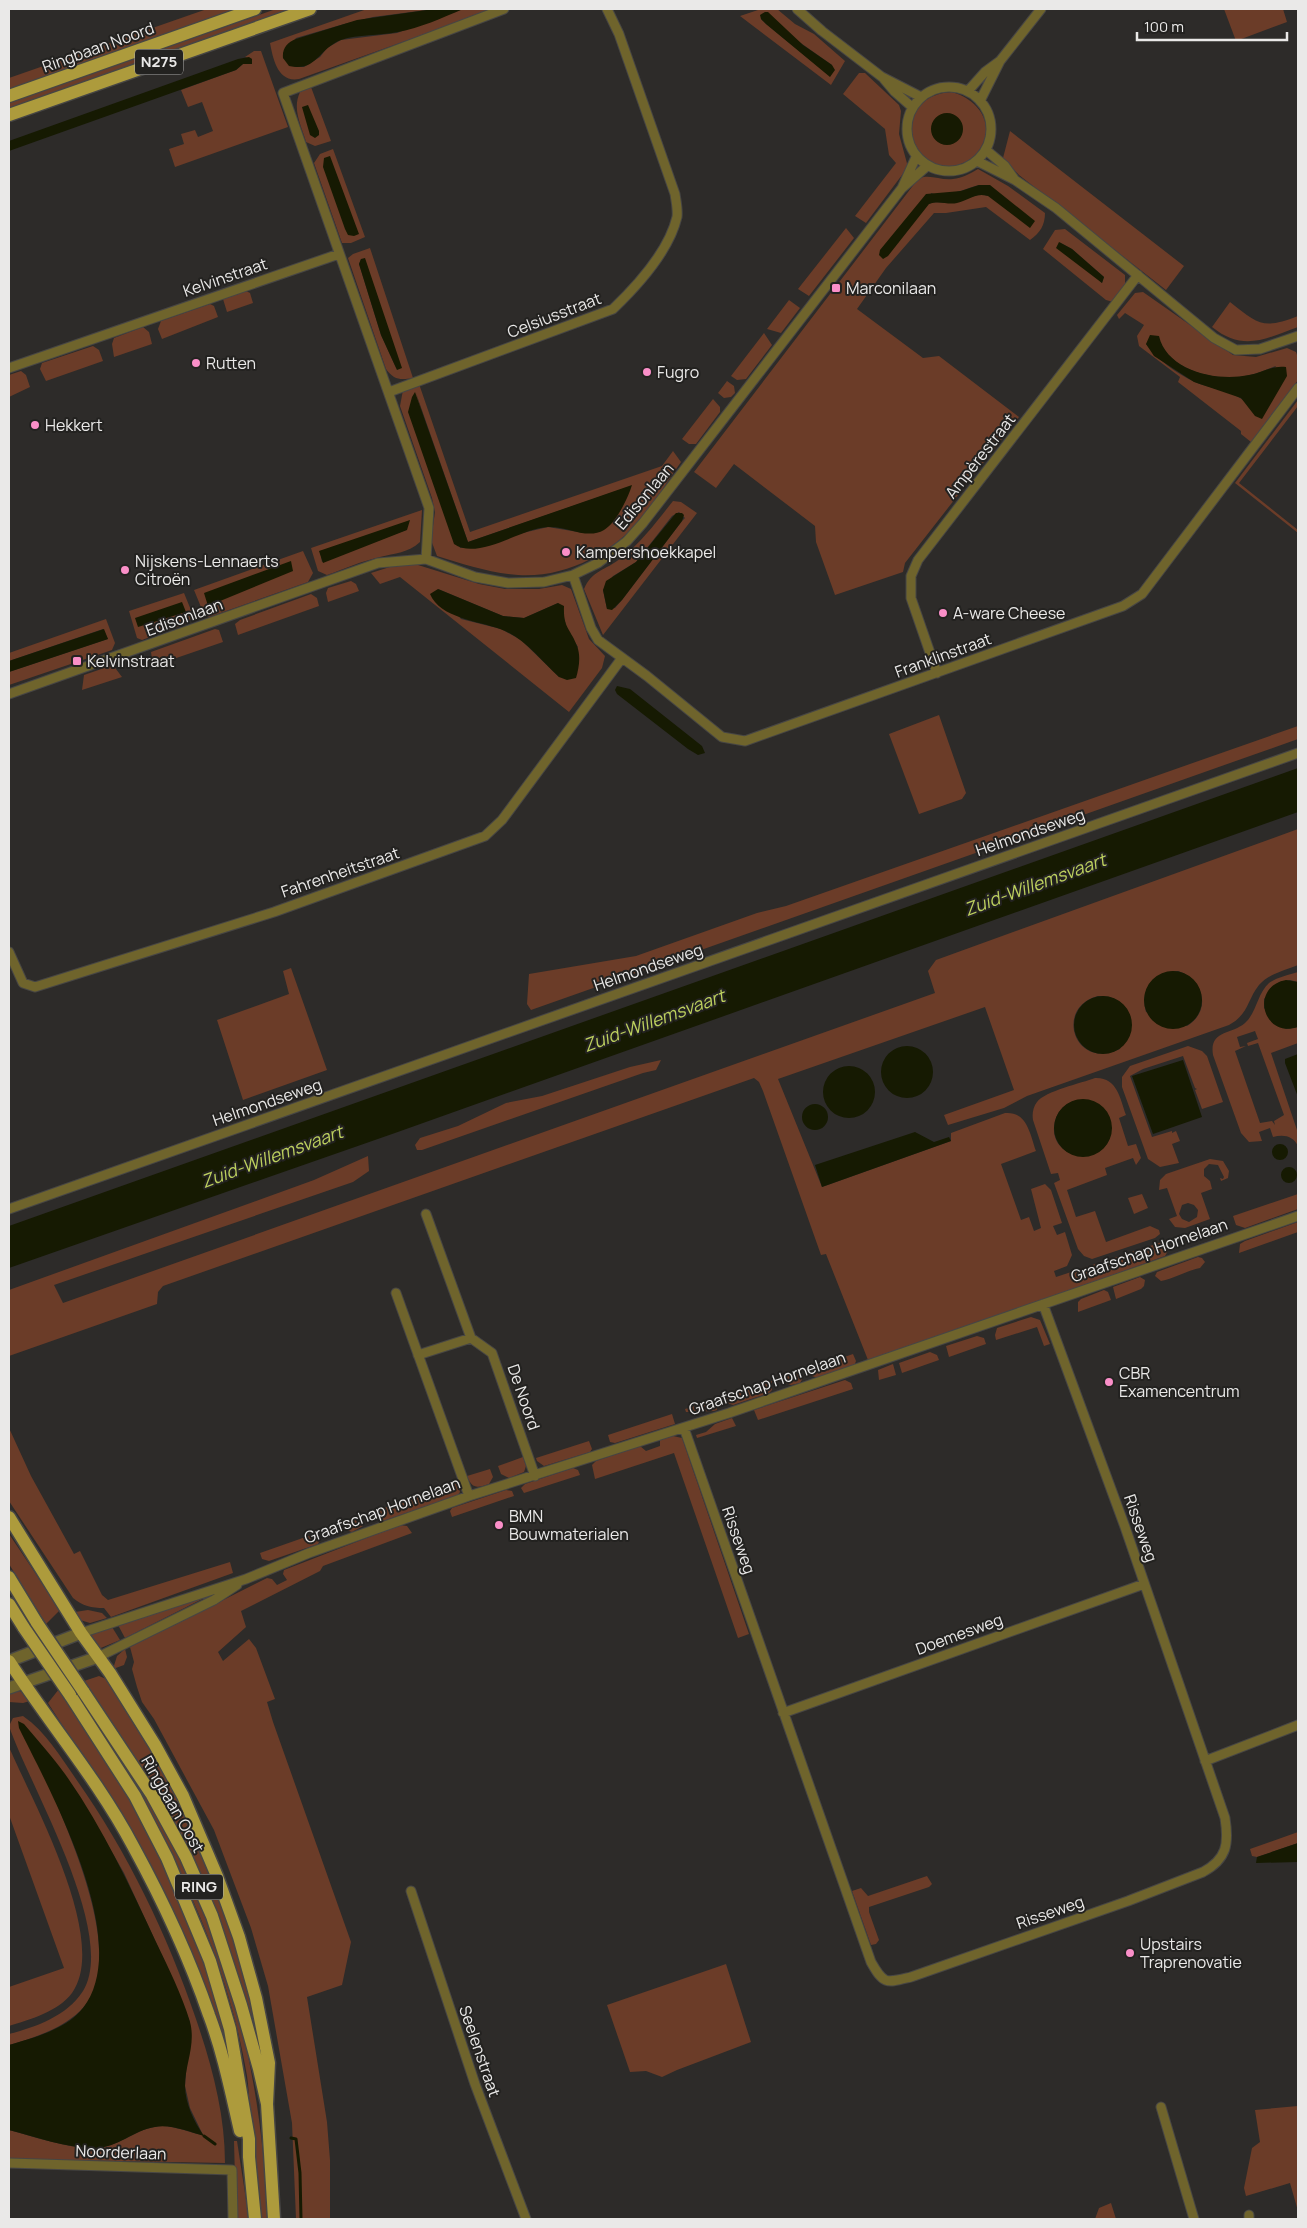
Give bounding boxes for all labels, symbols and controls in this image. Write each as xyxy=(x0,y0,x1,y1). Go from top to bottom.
scale bar xyxy=(1137,10,1287,42)
text: 100 m xyxy=(1144,16,1184,37)
street label: Ringbaan Noord xyxy=(39,17,157,77)
road number: N275 xyxy=(135,50,183,74)
street label: Kelvinstraat xyxy=(180,252,270,302)
place label: Marconilaan xyxy=(846,277,936,299)
marker: Marconilaan xyxy=(830,282,842,294)
street label: Celsiusstraat xyxy=(504,287,604,343)
place label: Rutten xyxy=(206,352,256,374)
marker: Rutten xyxy=(190,357,202,369)
place label: Fugro xyxy=(657,361,699,383)
marker: Fugro xyxy=(641,366,653,378)
street label: Ampèrestraat xyxy=(940,409,1020,503)
place label: Hekkert xyxy=(45,414,103,436)
marker: Hekkert xyxy=(29,419,41,431)
street label: Edisonlaan xyxy=(610,458,678,534)
place label: Kampershoekkapel xyxy=(576,541,716,563)
marker: Kampershoekkapel xyxy=(560,546,572,558)
place label: Nijskens-Lennaerts Citroën xyxy=(135,550,279,590)
marker: Nijskens-Lennaerts Citroën xyxy=(119,564,131,576)
street label: Edisonlaan xyxy=(142,593,226,641)
place label: A-ware Cheese xyxy=(953,602,1065,624)
marker: A-ware Cheese xyxy=(937,607,949,619)
street label: Franklinstraat xyxy=(892,627,994,683)
place label: Kelvinstraat xyxy=(87,650,175,672)
marker: Kelvinstraat xyxy=(71,655,83,667)
street label: Helmondseweg xyxy=(972,803,1088,861)
street label: Fahrenheitstraat xyxy=(278,841,402,903)
water label: Zuid-Willemsvaart xyxy=(960,847,1111,921)
street label: Helmondseweg xyxy=(590,938,706,996)
water label: Zuid-Willemsvaart xyxy=(579,983,730,1057)
street label: Helmondseweg xyxy=(209,1073,325,1131)
water label: Zuid-Willemsvaart xyxy=(197,1119,348,1193)
street label: Graafschap Hornelaan xyxy=(1068,1213,1230,1287)
street label: Graafschap Hornelaan xyxy=(686,1346,848,1420)
street label: De Noord xyxy=(502,1361,546,1433)
place label: CBR Examencentrum xyxy=(1119,1362,1240,1402)
marker: CBR Examencentrum xyxy=(1103,1376,1115,1388)
street label: Graafschap Hornelaan xyxy=(301,1472,463,1548)
street label: Risseweg xyxy=(1119,1491,1163,1565)
street label: Risseweg xyxy=(717,1503,761,1577)
place label: BMN Bouwmaterialen xyxy=(509,1505,629,1545)
marker: BMN Bouwmaterialen xyxy=(493,1519,505,1531)
street label: Doemesweg xyxy=(912,1608,1006,1660)
street label: Ringbaan Oost xyxy=(136,1752,210,1856)
road number: RING xyxy=(175,1874,223,1900)
street label: Risseweg xyxy=(1013,1890,1087,1934)
place label: Upstairs Traprenovatie xyxy=(1140,1933,1242,1973)
marker: Upstairs Traprenovatie xyxy=(1124,1947,1136,1959)
street label: Seelenstraat xyxy=(454,2002,506,2100)
street label: Noorderlaan xyxy=(75,2139,167,2165)

